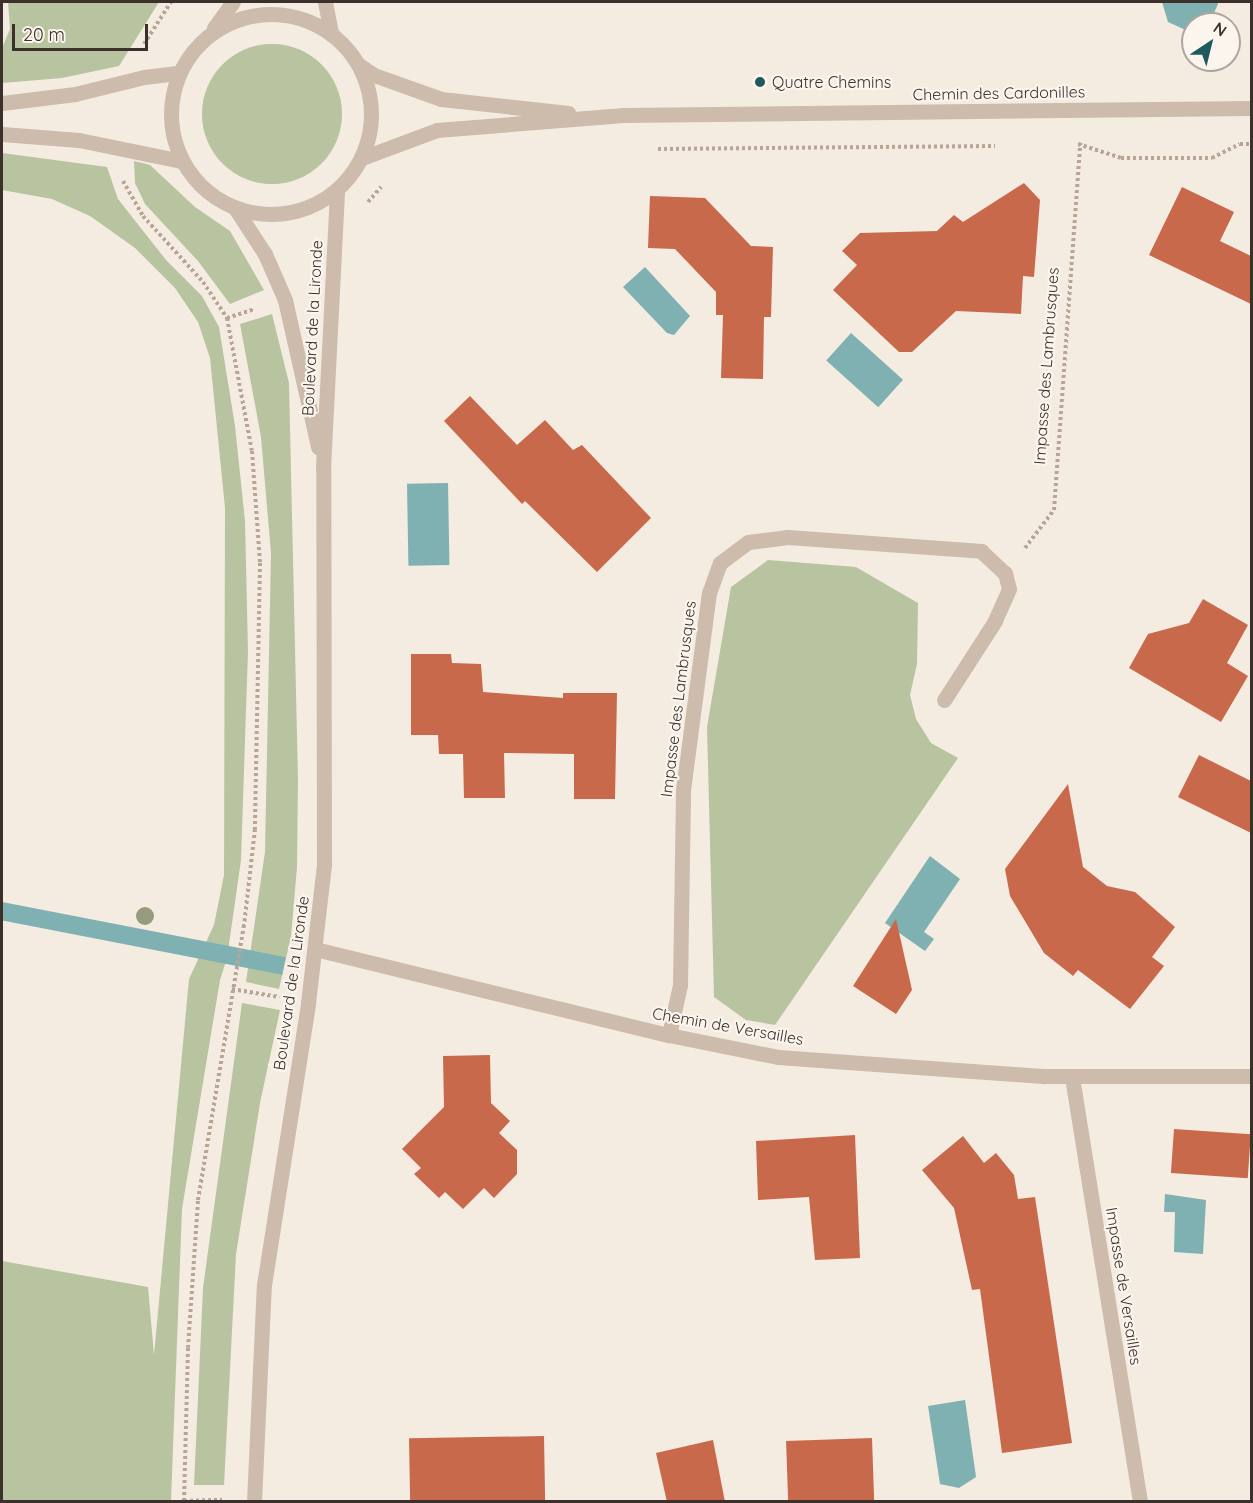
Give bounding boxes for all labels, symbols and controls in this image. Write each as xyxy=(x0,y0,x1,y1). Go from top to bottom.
scale bar xyxy=(15,12,152,50)
north arrow xyxy=(1181,12,1241,72)
text: N xyxy=(1210,17,1231,40)
text: 20 m xyxy=(23,23,65,46)
place label: Quatre Chemins xyxy=(772,72,891,92)
marker: Quatre Chemins xyxy=(753,75,767,89)
street label: Chemin des Cardonilles xyxy=(913,82,1085,104)
street label: Boulevard de la Lironde xyxy=(298,240,326,416)
street label: Impasse des Lambrusques xyxy=(1030,267,1062,465)
street label: Impasse des Lambrusques xyxy=(656,600,700,798)
street label: Boulevard de la Lironde xyxy=(269,895,313,1071)
street label: Chemin de Versailles xyxy=(651,1003,805,1049)
street label: Impasse de Versailles xyxy=(1102,1206,1146,1366)

